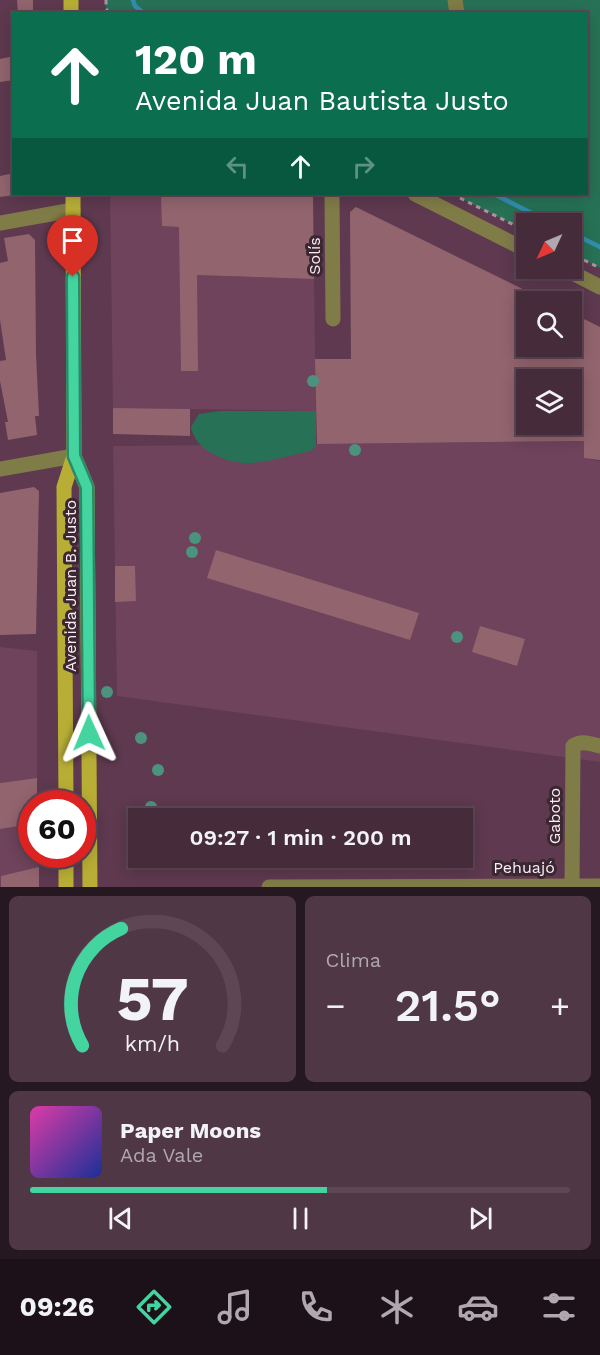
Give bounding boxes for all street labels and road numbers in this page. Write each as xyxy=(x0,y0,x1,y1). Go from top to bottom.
street label: Solís xyxy=(305,237,324,275)
street label: Avenida Juan B. Justo xyxy=(61,500,80,672)
street label: Gaboto xyxy=(545,788,564,844)
street label: Pehuajó xyxy=(493,858,555,877)

